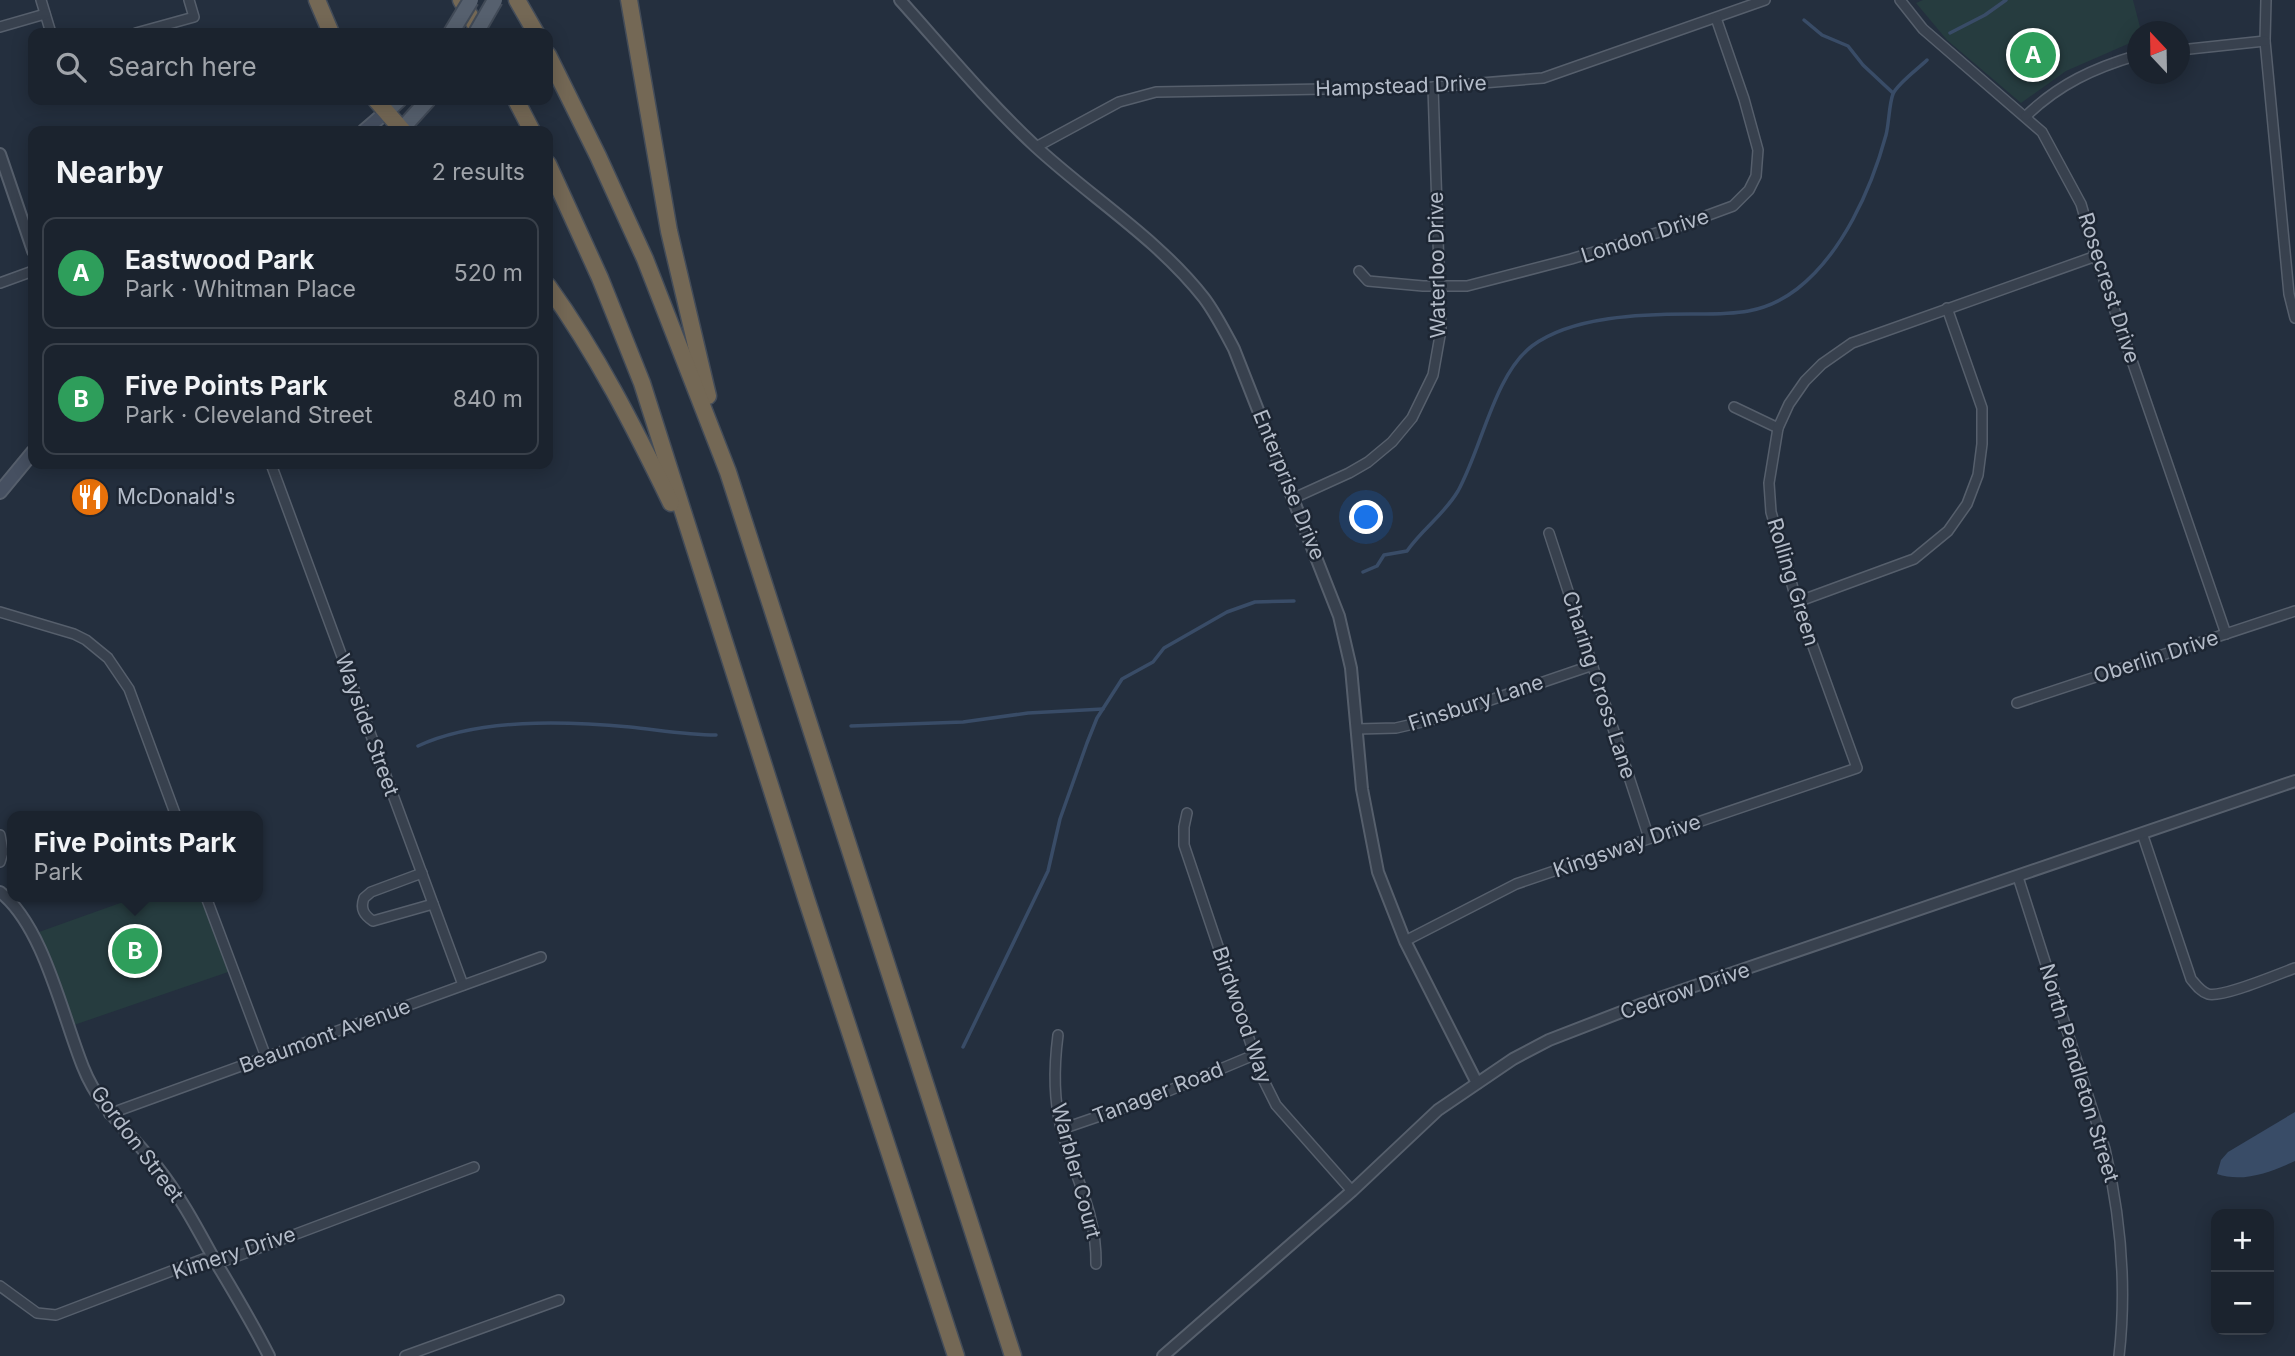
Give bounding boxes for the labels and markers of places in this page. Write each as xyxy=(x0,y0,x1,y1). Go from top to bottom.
pin: A xyxy=(2010,29,2056,81)
restaurant icon: McDonald's xyxy=(69,476,111,518)
place label: McDonald's xyxy=(117,484,235,509)
pin: B xyxy=(112,925,158,977)

